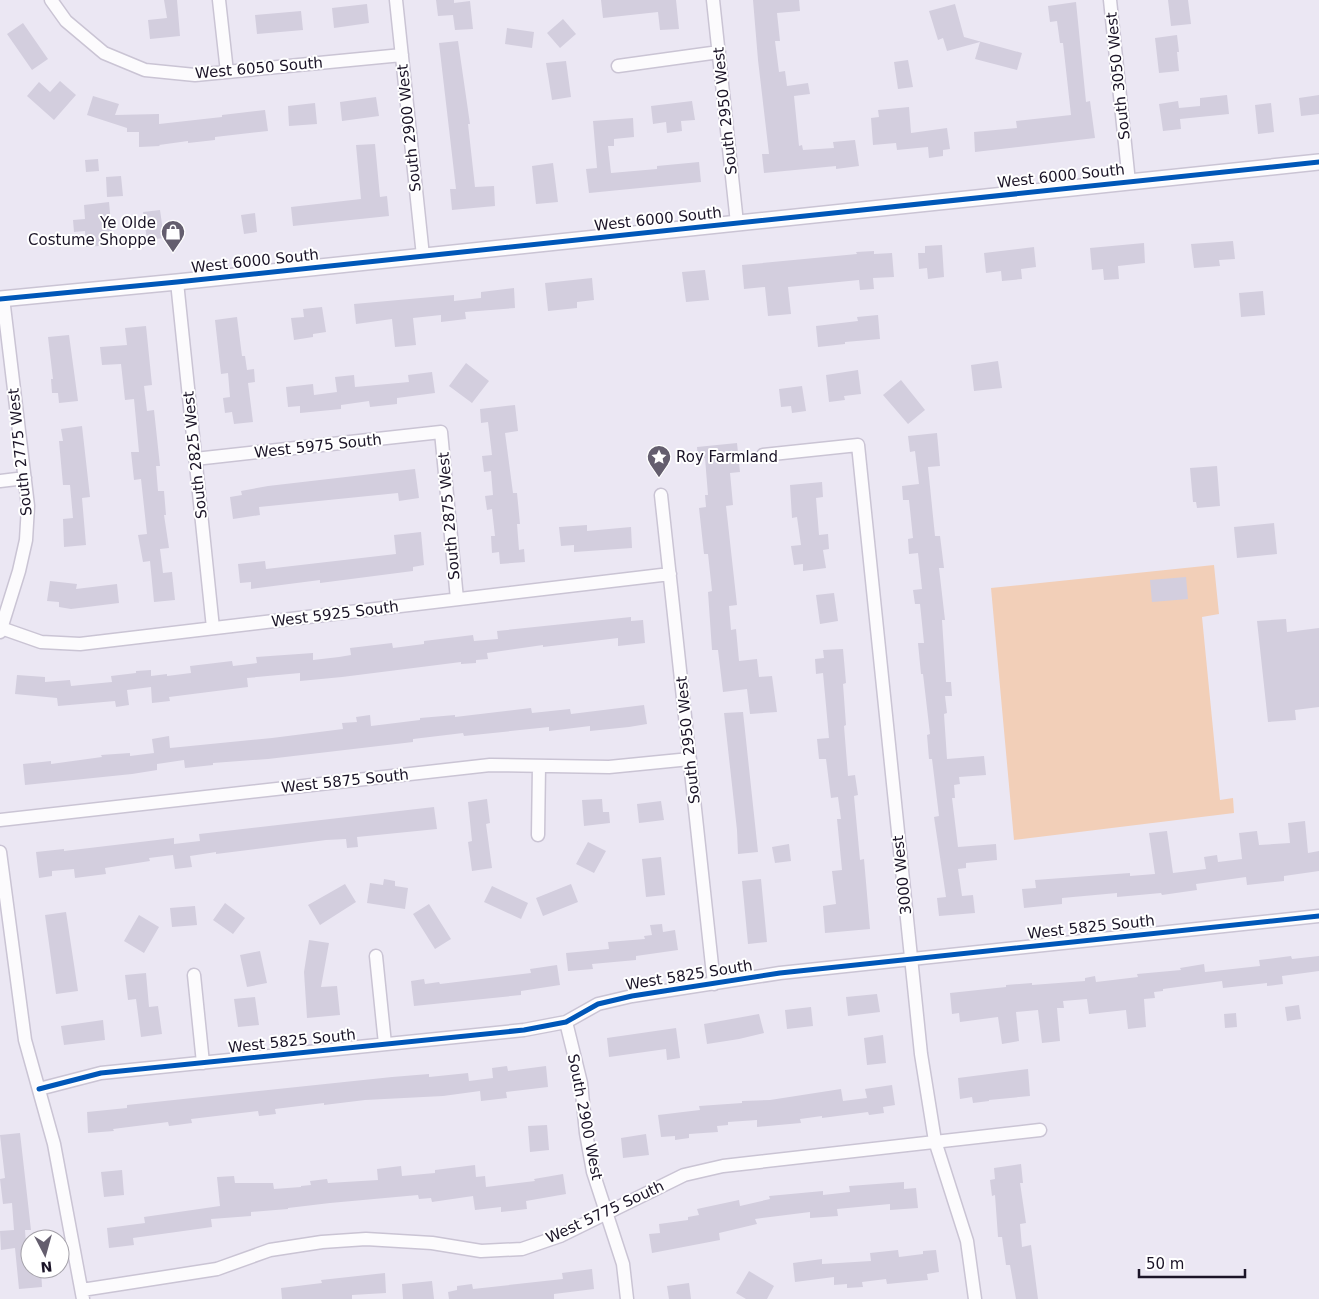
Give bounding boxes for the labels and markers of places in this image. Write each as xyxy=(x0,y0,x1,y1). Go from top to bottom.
place label: Ye Olde Costume Shoppe xyxy=(28,214,156,249)
shop icon: Ye Olde Costume Shoppe xyxy=(160,219,186,253)
place icon: Roy Farmland xyxy=(646,444,672,478)
place label: Roy Farmland xyxy=(676,448,778,466)

